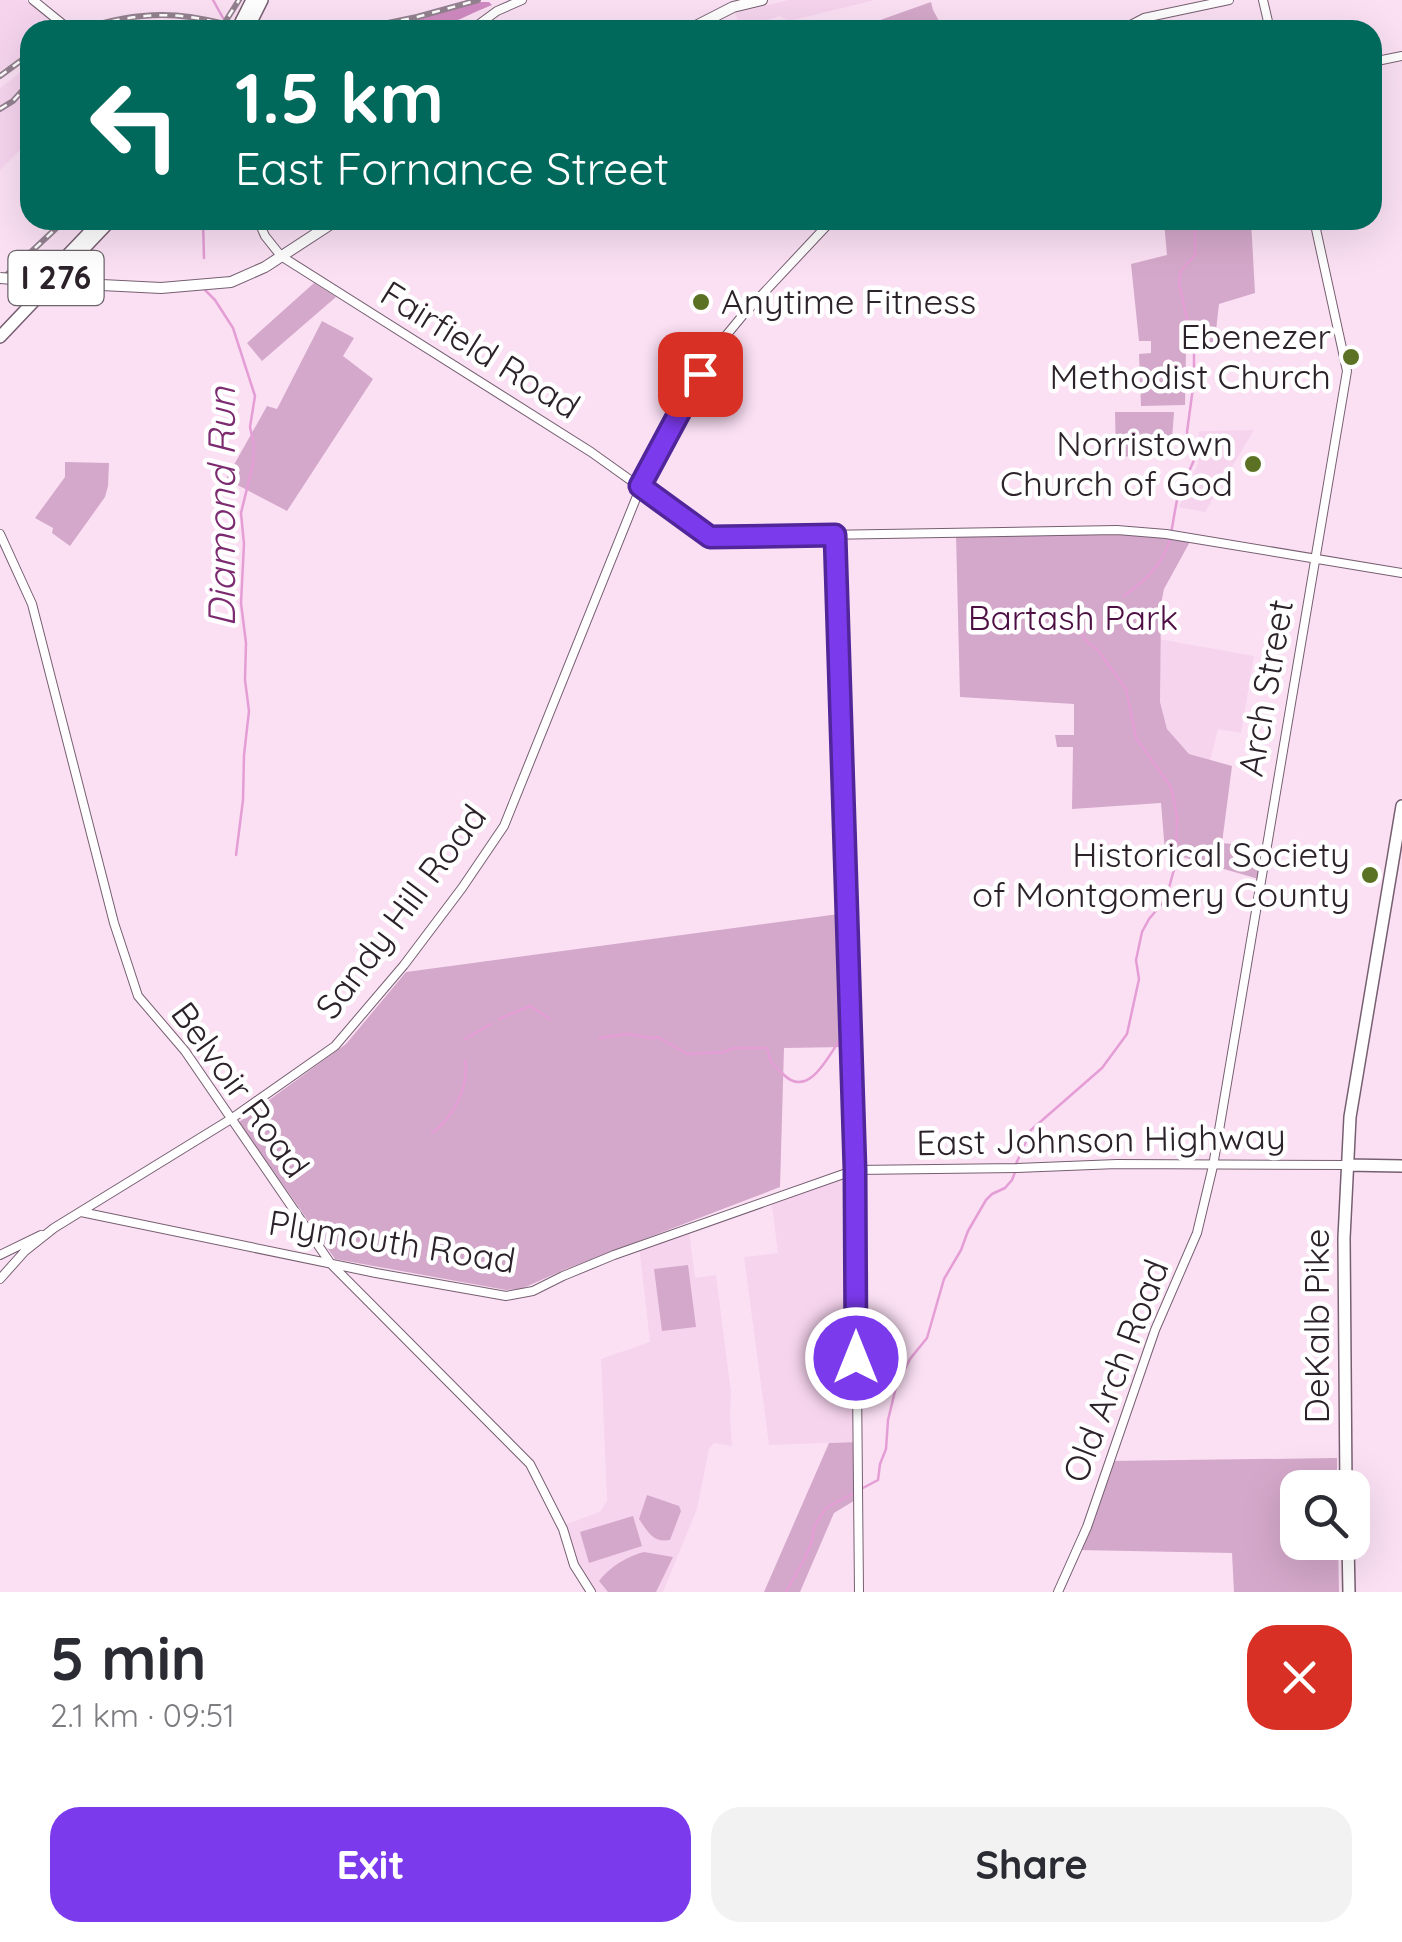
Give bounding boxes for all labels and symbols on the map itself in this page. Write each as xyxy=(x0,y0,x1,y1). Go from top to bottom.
road number: I 276 xyxy=(8,251,104,305)
street label: Fairfield Road xyxy=(373,271,588,428)
place label: Anytime Fitness xyxy=(721,279,976,323)
marker: Anytime Fitness xyxy=(690,291,712,313)
place label: Ebenezer Methodist Church xyxy=(1049,314,1331,398)
pin xyxy=(658,332,743,417)
marker: Ebenezer Methodist Church xyxy=(1340,346,1362,368)
water label: Diamond Run xyxy=(197,386,245,627)
place label: Norristown Church of God xyxy=(1000,421,1233,505)
marker: Norristown Church of God xyxy=(1242,453,1264,475)
park label: Bartash Park xyxy=(968,595,1178,639)
street label: Arch Street xyxy=(1228,596,1302,780)
street label: Sandy Hill Road xyxy=(305,796,495,1027)
place label: Historical Society of Montgomery County xyxy=(972,832,1350,916)
marker: Historical Society of Montgomery County xyxy=(1359,864,1381,886)
street label: Belvoir Road xyxy=(162,993,319,1186)
street label: East Johnson Highway xyxy=(916,1114,1286,1164)
street label: Plymouth Road xyxy=(266,1200,519,1282)
street label: DeKalb Pike xyxy=(1294,1229,1338,1423)
street label: Old Arch Road xyxy=(1052,1253,1178,1488)
position arrow xyxy=(804,1306,908,1410)

